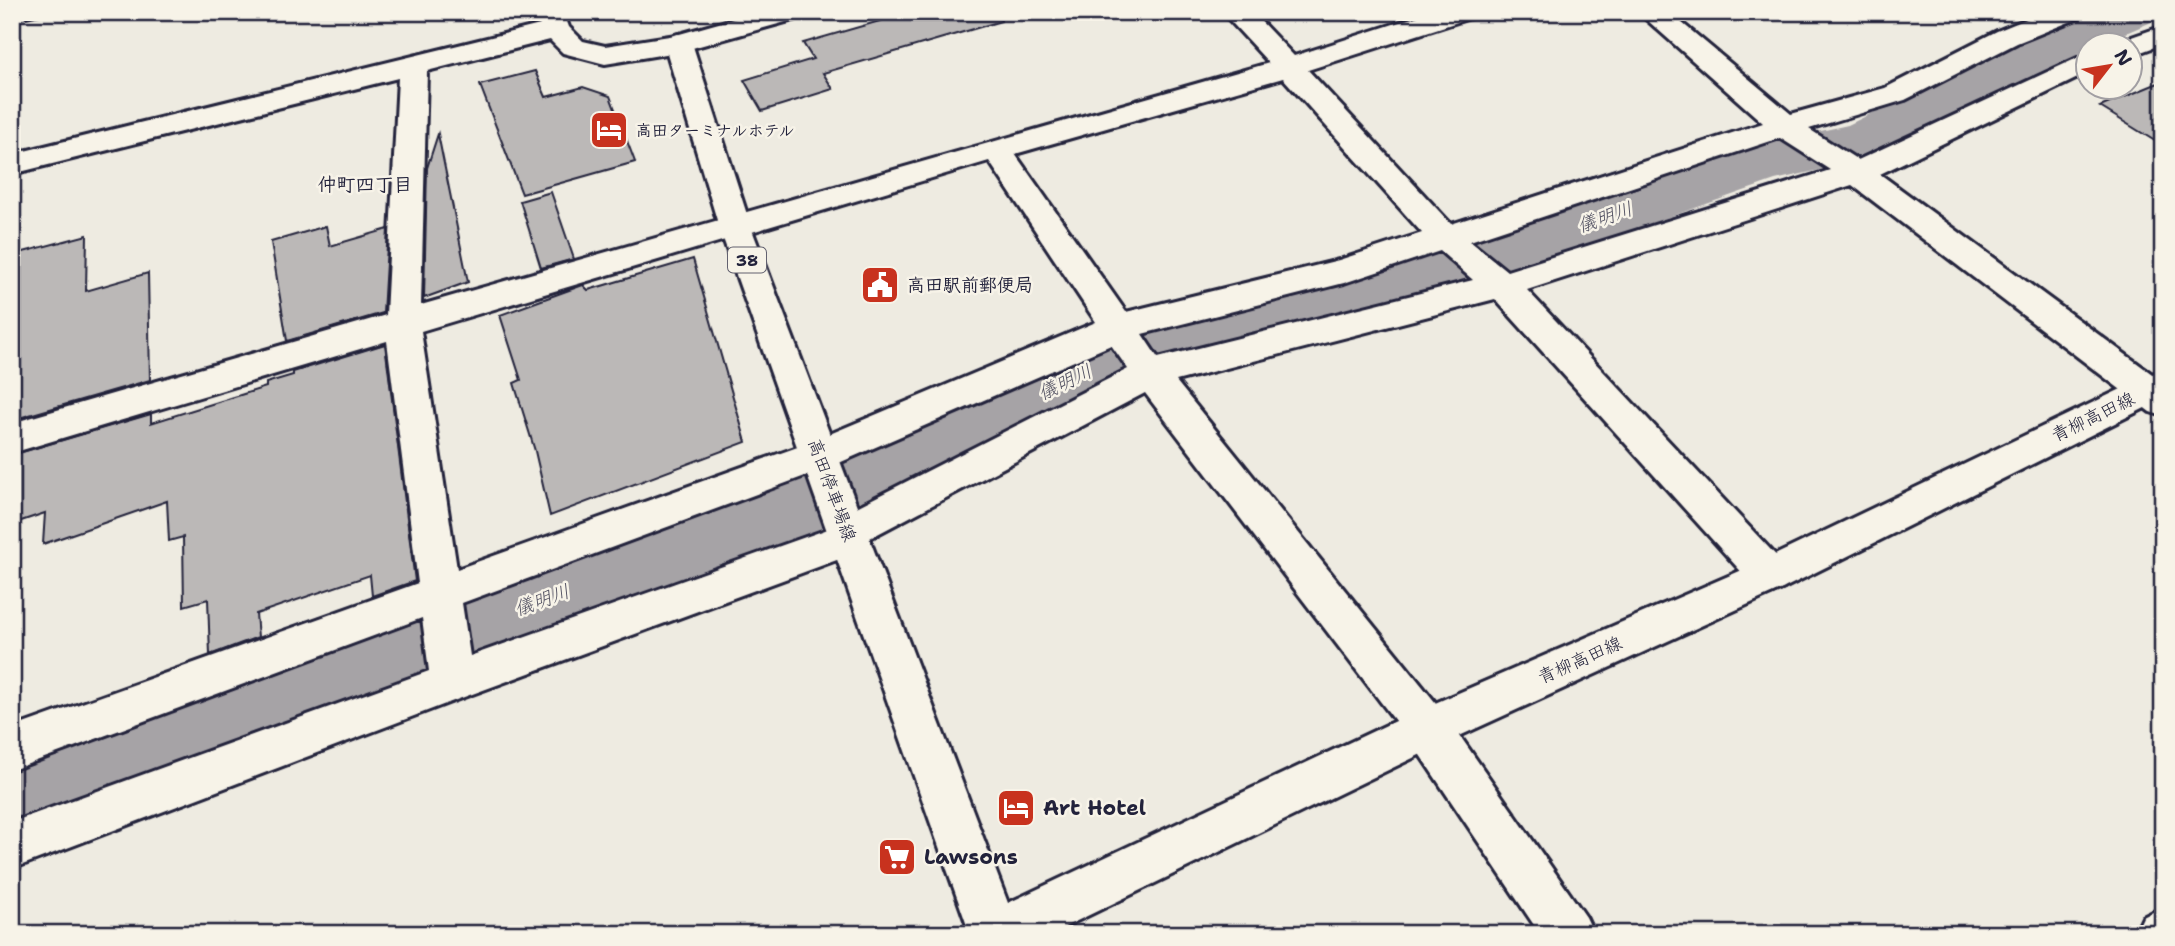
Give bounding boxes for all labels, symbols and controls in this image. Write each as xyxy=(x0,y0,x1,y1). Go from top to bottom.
north arrow xyxy=(2074,32,2144,102)
text: N xyxy=(2109,45,2138,70)
hotel icon: 高田ターミナルホテル xyxy=(588,109,630,151)
place label: 高田ターミナルホテル xyxy=(636,120,795,141)
district label: 仲町四丁目 xyxy=(317,172,413,197)
water label: 儀明川 xyxy=(1574,196,1636,238)
road number: 38 xyxy=(728,248,766,272)
public building icon: 高田駅前郵便局 xyxy=(859,264,901,306)
place label: 高田駅前郵便局 xyxy=(907,273,1033,297)
water label: 儀明川 xyxy=(1034,358,1096,406)
street label: 青柳高田線 xyxy=(2047,386,2139,448)
street label: 高田停車場線 xyxy=(802,435,862,545)
water label: 儀明川 xyxy=(511,579,573,621)
street label: 青柳高田線 xyxy=(1534,631,1626,689)
hotel icon: Art Hotel xyxy=(995,787,1037,829)
place label: Art Hotel xyxy=(1043,794,1146,822)
supermarket icon: Lawsons xyxy=(876,836,918,878)
place label: Lawsons xyxy=(924,843,1018,871)

